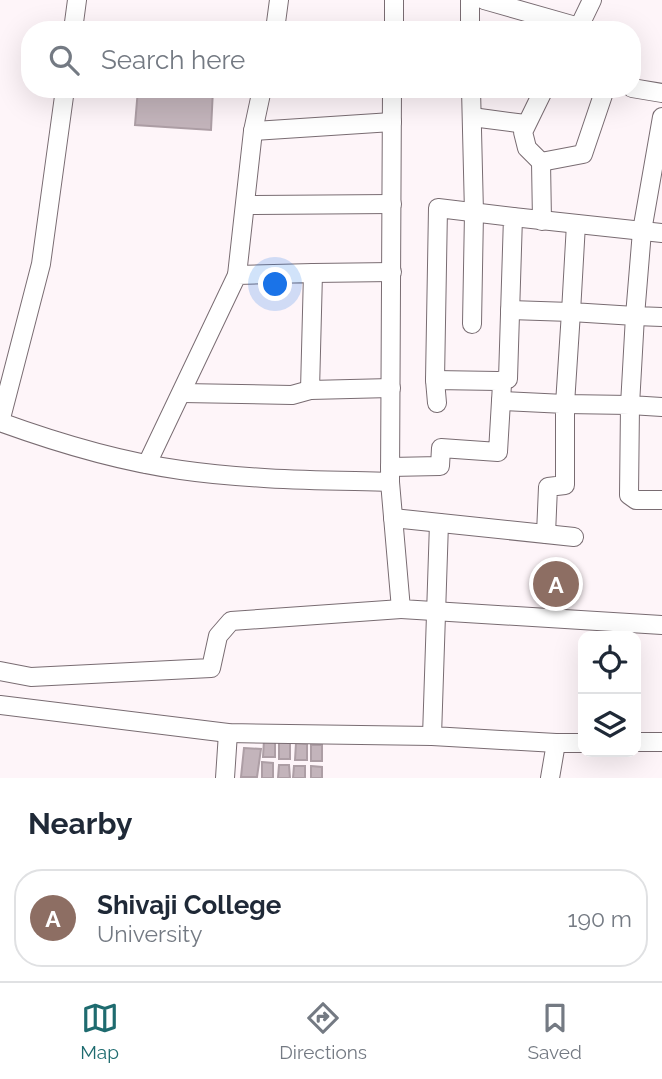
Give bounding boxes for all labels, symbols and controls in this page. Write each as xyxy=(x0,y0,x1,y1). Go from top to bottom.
search box xyxy=(21,21,641,98)
icon: search xyxy=(45,41,83,79)
text: Search here xyxy=(101,45,245,75)
your location xyxy=(258,267,292,301)
pin: A xyxy=(533,558,579,610)
map controls xyxy=(578,631,641,757)
button: locate xyxy=(578,631,641,694)
button: layers xyxy=(578,694,641,757)
text: Nearby xyxy=(28,806,132,841)
text: Shivaji College xyxy=(97,890,281,920)
text: A xyxy=(45,905,61,932)
text: 190 m xyxy=(568,905,632,932)
text: University xyxy=(97,920,202,947)
tab: Map xyxy=(80,999,119,1063)
tab: Directions xyxy=(279,999,367,1063)
tab: Saved xyxy=(527,999,582,1063)

